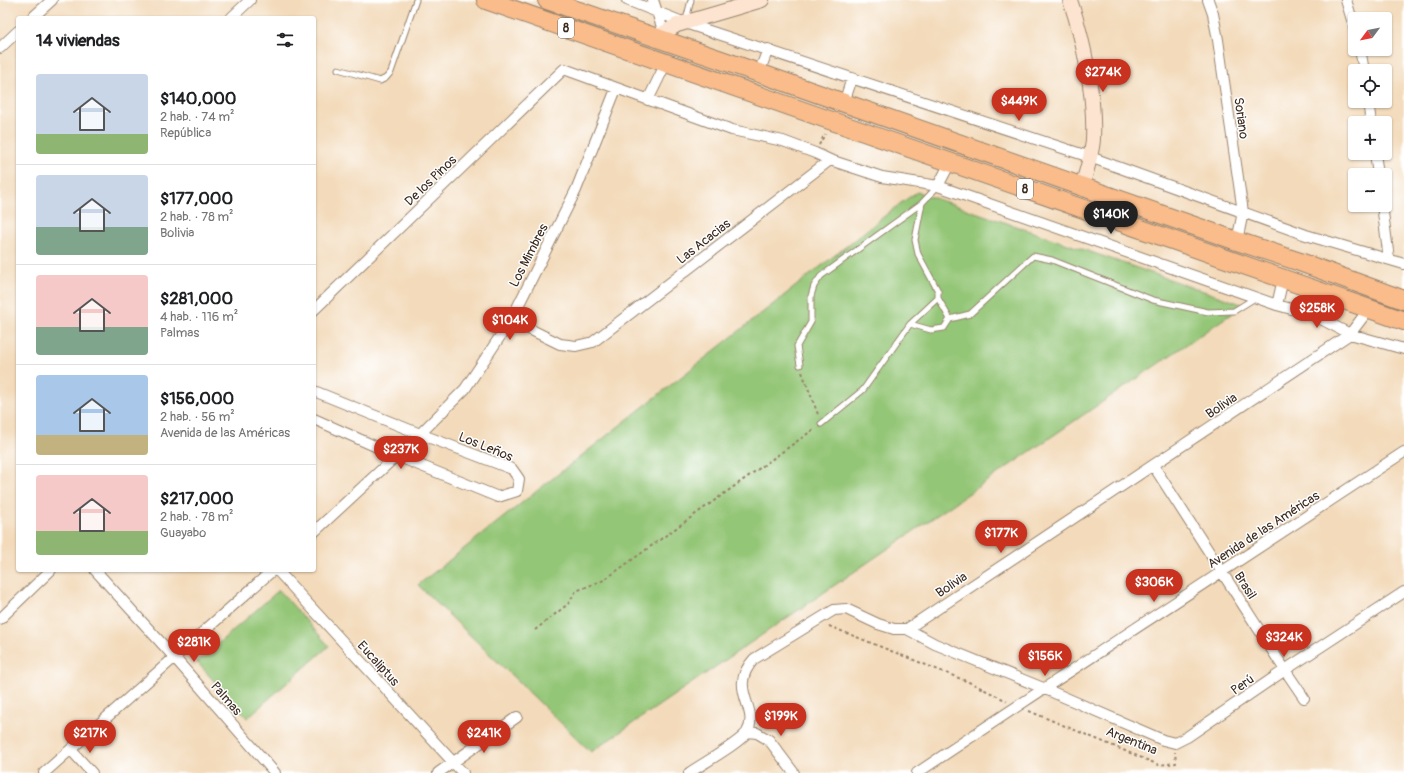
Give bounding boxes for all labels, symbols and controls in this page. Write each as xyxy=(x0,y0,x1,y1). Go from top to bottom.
north arrow xyxy=(1348,12,1392,56)
map controls xyxy=(1348,12,1392,212)
road number: 8 xyxy=(558,18,574,38)
icon: filters xyxy=(274,29,296,51)
text: 14 viviendas xyxy=(36,30,120,51)
pin: $274K xyxy=(1075,59,1131,93)
text: $274K xyxy=(1085,64,1121,80)
button: locate xyxy=(1348,64,1392,108)
text: $140,000 xyxy=(160,88,236,109)
pin: $449K xyxy=(991,88,1047,122)
icon: home xyxy=(68,90,116,138)
text: $449K xyxy=(1001,93,1037,109)
street label: Soriano xyxy=(1230,96,1252,140)
text: 2 hab. · 74 m² xyxy=(160,109,235,125)
button: + xyxy=(1348,116,1392,160)
text: República xyxy=(160,125,211,141)
street label: De los Pinos xyxy=(401,152,460,209)
button: − xyxy=(1348,168,1392,212)
road number: 8 xyxy=(1017,179,1033,199)
text: $177,000 xyxy=(160,188,233,209)
icon: home xyxy=(68,191,116,239)
pin: $140K xyxy=(1083,201,1139,235)
text: $140K xyxy=(1093,206,1129,222)
text: 2 hab. · 78 m² xyxy=(160,209,234,225)
street label: Las Acacias xyxy=(674,216,734,268)
street label: Los Mimbres xyxy=(506,221,552,290)
text: Bolivia xyxy=(160,225,194,241)
text: $281,000 xyxy=(160,288,233,309)
icon: home xyxy=(68,291,116,339)
pin: $258K xyxy=(1289,295,1345,329)
text: $258K xyxy=(1299,300,1335,316)
pin: $104K xyxy=(482,307,538,341)
text: 4 hab. · 116 m² xyxy=(160,309,238,325)
text: $104K xyxy=(492,312,528,328)
text: Palmas xyxy=(160,325,199,341)
text: $156,000 xyxy=(160,388,234,409)
street label: Bolivia xyxy=(1203,390,1240,422)
icon: home xyxy=(68,391,116,439)
text: 2 hab. · 56 m² xyxy=(160,409,235,425)
text: Avenida de las Américas xyxy=(160,425,290,441)
street label: Los Leños xyxy=(456,429,515,465)
pin: $237K xyxy=(373,436,429,470)
text: $237K xyxy=(383,441,419,457)
text: $217,000 xyxy=(160,488,234,509)
street label: Avenida de las Américas xyxy=(1205,488,1323,572)
icon: home xyxy=(68,491,116,539)
text: 2 hab. · 78 m² xyxy=(160,509,234,525)
pin: $177K xyxy=(973,520,1029,554)
text: Guayabo xyxy=(160,525,206,541)
text: $177K xyxy=(984,525,1018,541)
street label: Bolivia xyxy=(933,569,970,601)
pin: $306K xyxy=(1126,569,1182,603)
street label: Brasil xyxy=(1231,569,1260,602)
text: $306K xyxy=(1135,574,1173,590)
pin: $324K xyxy=(1256,624,1312,658)
pin: $281K xyxy=(166,629,222,663)
text: $324K xyxy=(1266,629,1302,645)
text: $281K xyxy=(177,634,211,650)
street label: Eucaliptus xyxy=(354,638,403,690)
pin: $156K xyxy=(1017,643,1073,677)
text: $156K xyxy=(1028,648,1062,664)
street label: Perú xyxy=(1228,671,1257,699)
street label: Palmas xyxy=(207,679,245,719)
pin: $199K xyxy=(753,703,809,737)
text: $199K xyxy=(764,708,798,724)
pin: $217K xyxy=(62,720,118,754)
pin: $241K xyxy=(456,720,512,754)
street label: Argentina xyxy=(1104,723,1160,758)
text: $217K xyxy=(73,725,107,741)
text: $241K xyxy=(467,725,501,741)

